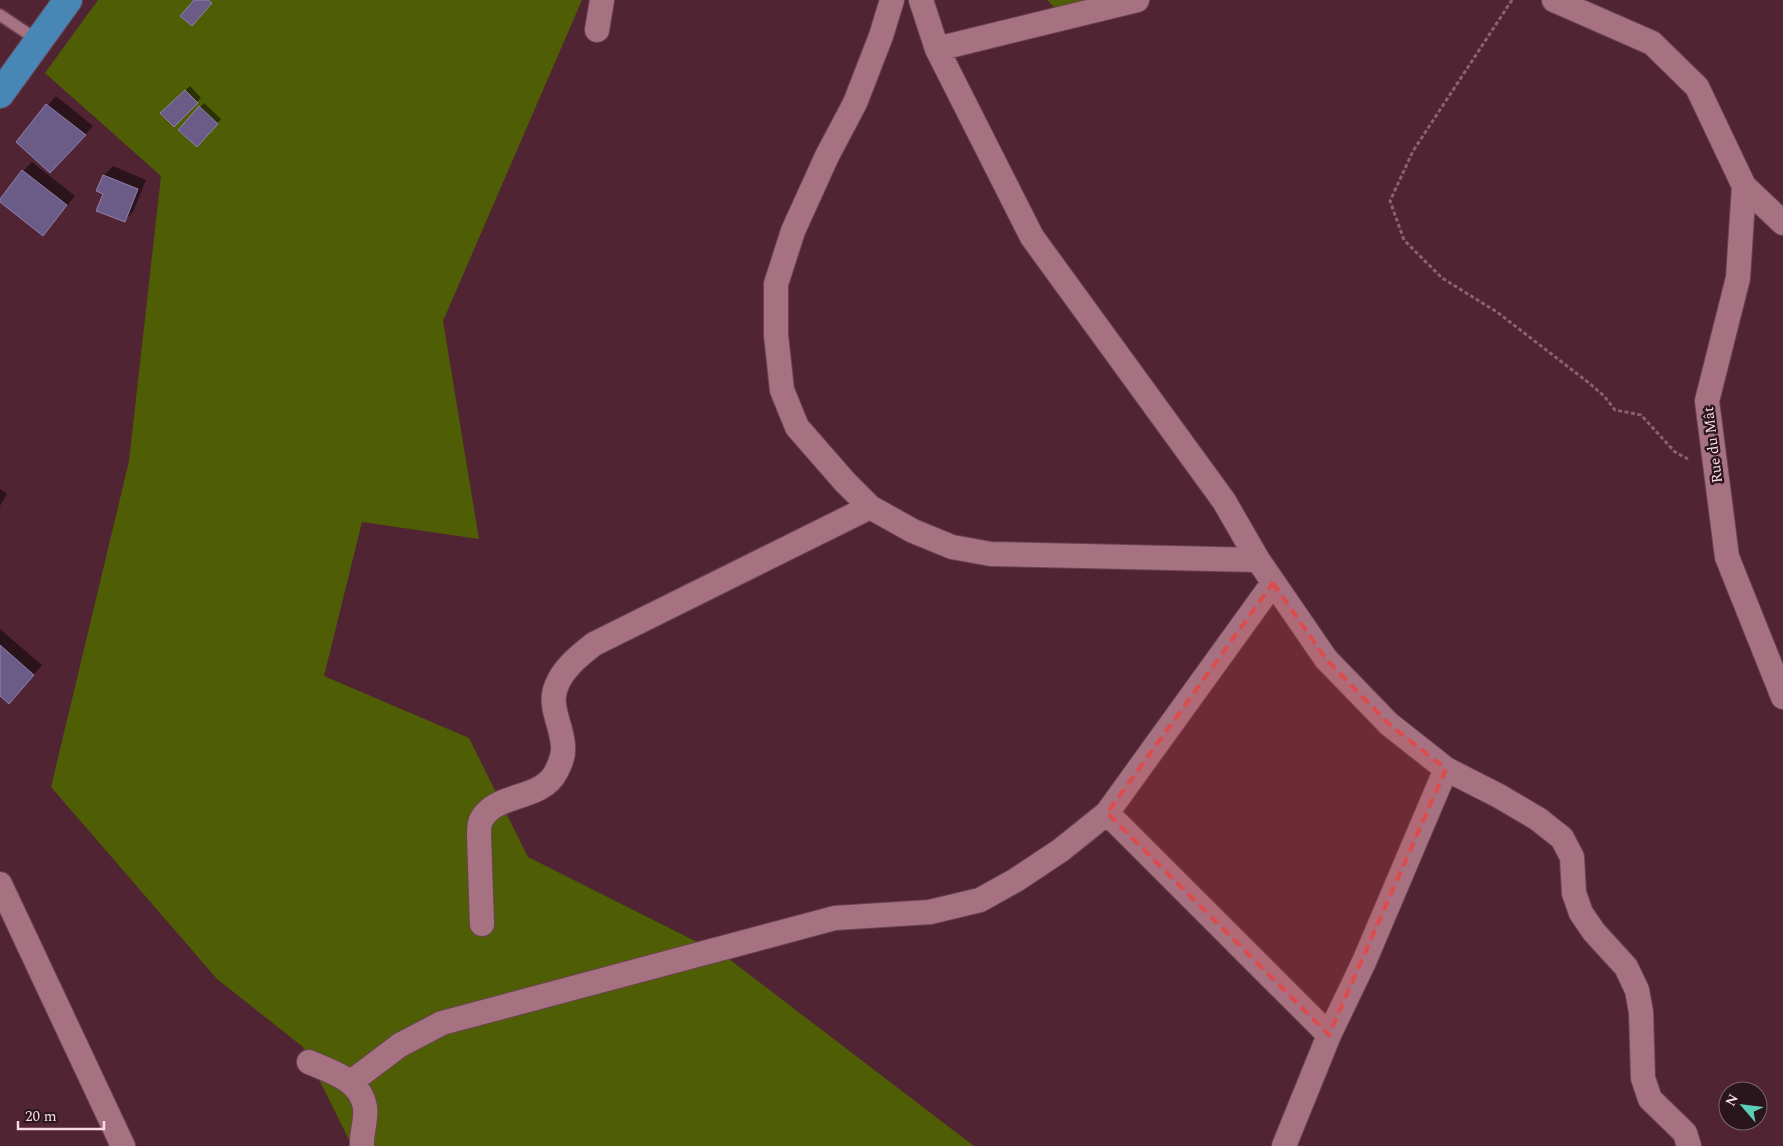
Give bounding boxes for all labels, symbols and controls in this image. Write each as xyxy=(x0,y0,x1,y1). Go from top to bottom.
street label: Rue du Mât xyxy=(1697,405,1729,485)
north arrow xyxy=(1718,1081,1768,1131)
text: N xyxy=(1720,1090,1744,1110)
scale bar xyxy=(18,1098,104,1130)
text: 20 m xyxy=(25,1105,57,1128)

